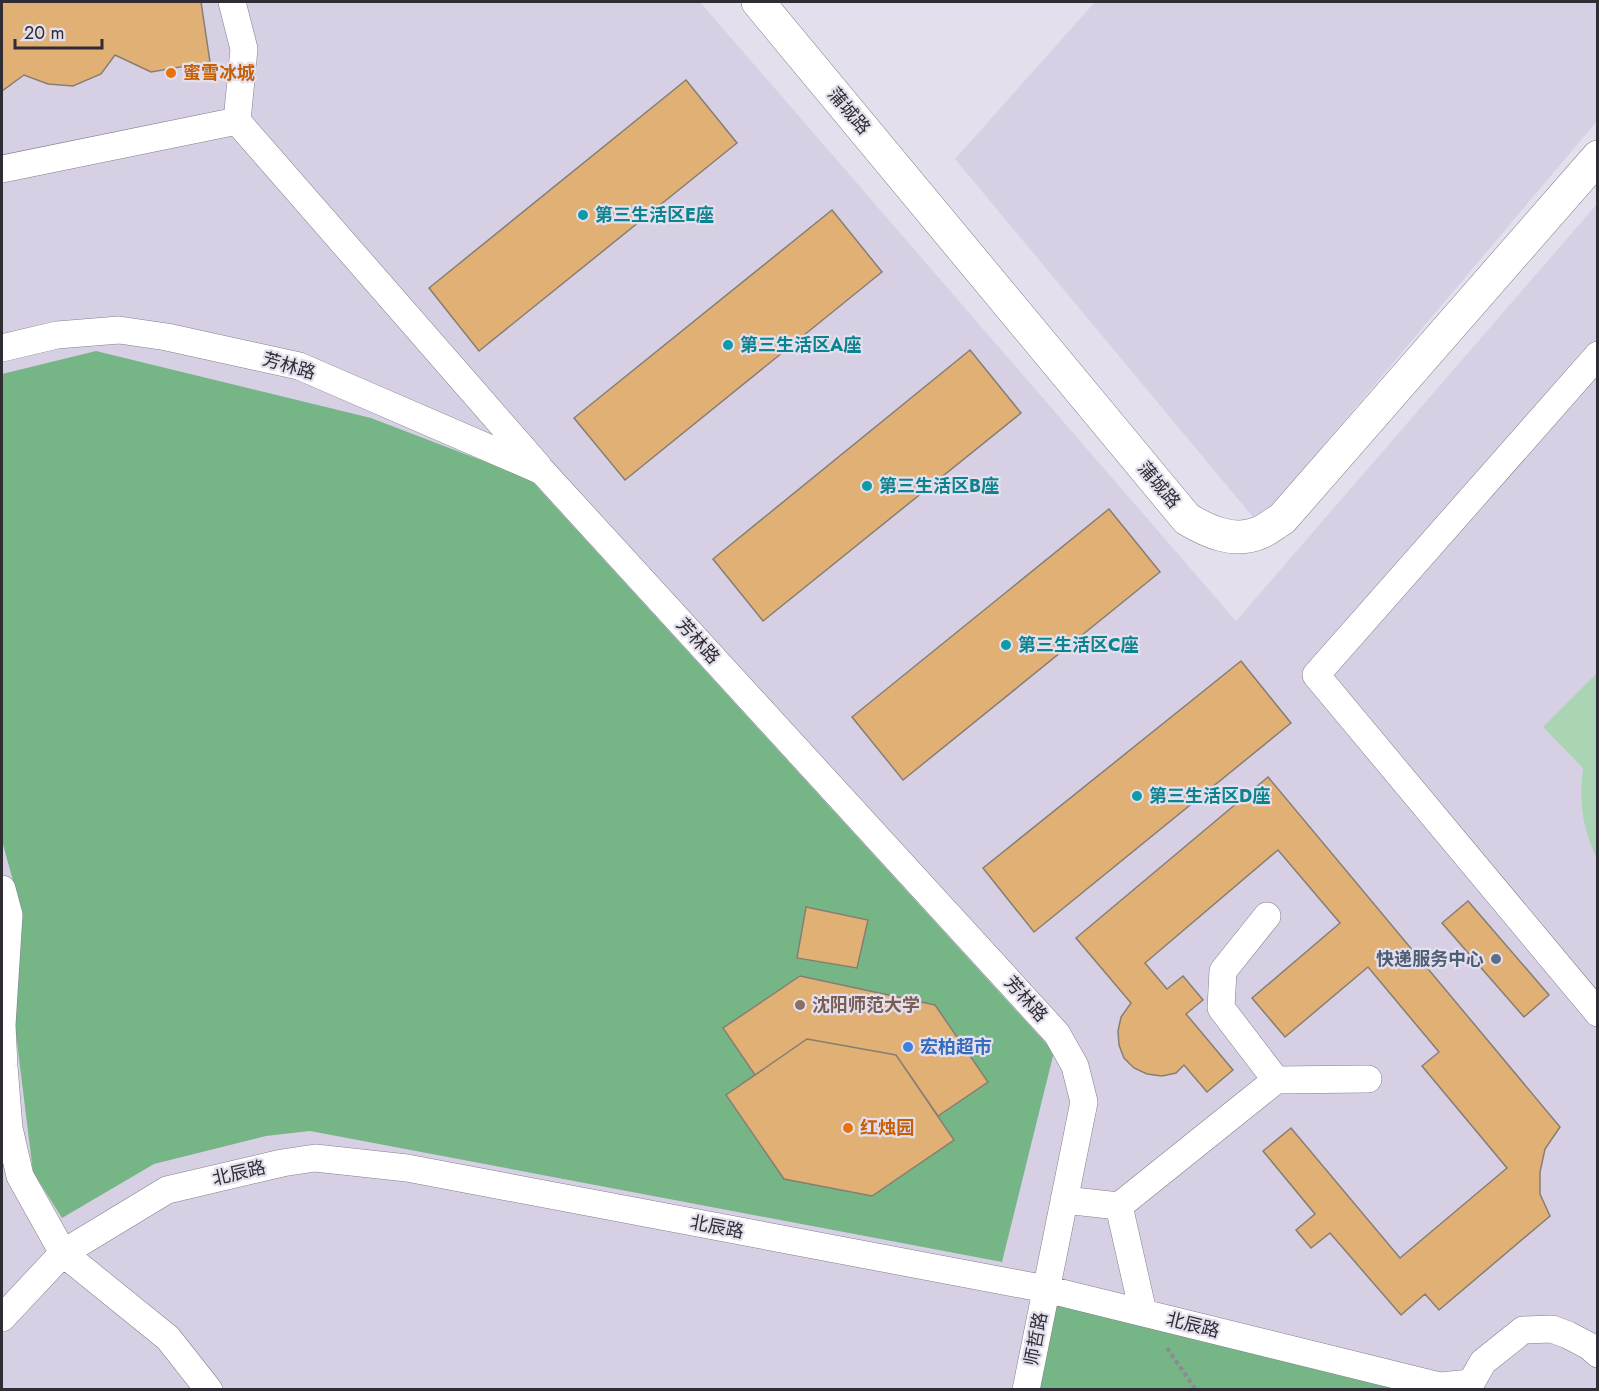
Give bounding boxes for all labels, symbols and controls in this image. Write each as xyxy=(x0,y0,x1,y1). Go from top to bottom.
scale bar xyxy=(15,12,102,50)
text: 20 m xyxy=(24,20,64,46)
place label: 蜜雪冰城 xyxy=(183,60,255,86)
marker: 蜜雪冰城 xyxy=(164,66,178,80)
street label: 蒲城路 xyxy=(822,82,876,140)
place label: 第三生活区E座 xyxy=(595,202,714,228)
marker: 第三生活区E座 xyxy=(576,208,590,222)
place label: 第三生活区A座 xyxy=(740,332,861,358)
marker: 第三生活区A座 xyxy=(721,338,735,352)
street label: 芳林路 xyxy=(259,346,319,386)
street label: 蒲城路 xyxy=(1132,456,1186,514)
place label: 第三生活区B座 xyxy=(879,473,999,499)
marker: 第三生活区B座 xyxy=(860,479,874,493)
street label: 芳林路 xyxy=(670,612,726,670)
place label: 第三生活区C座 xyxy=(1018,632,1139,658)
marker: 第三生活区C座 xyxy=(999,638,1013,652)
place label: 第三生活区D座 xyxy=(1149,783,1270,809)
marker: 第三生活区D座 xyxy=(1130,789,1144,803)
place label: 快递服务中心 xyxy=(1376,946,1484,972)
marker: 快递服务中心 xyxy=(1489,952,1503,966)
street label: 芳林路 xyxy=(998,970,1054,1028)
place label: 沈阳师范大学 xyxy=(812,992,920,1018)
marker: 沈阳师范大学 xyxy=(793,998,807,1012)
place label: 宏柏超市 xyxy=(920,1034,992,1060)
marker: 宏柏超市 xyxy=(901,1040,915,1054)
place label: 红烛园 xyxy=(860,1115,914,1141)
marker: 红烛园 xyxy=(841,1121,855,1135)
street label: 北辰路 xyxy=(210,1154,268,1192)
street label: 北辰路 xyxy=(688,1209,746,1245)
street label: 北辰路 xyxy=(1164,1306,1222,1344)
street label: 师哲路 xyxy=(1018,1310,1054,1368)

